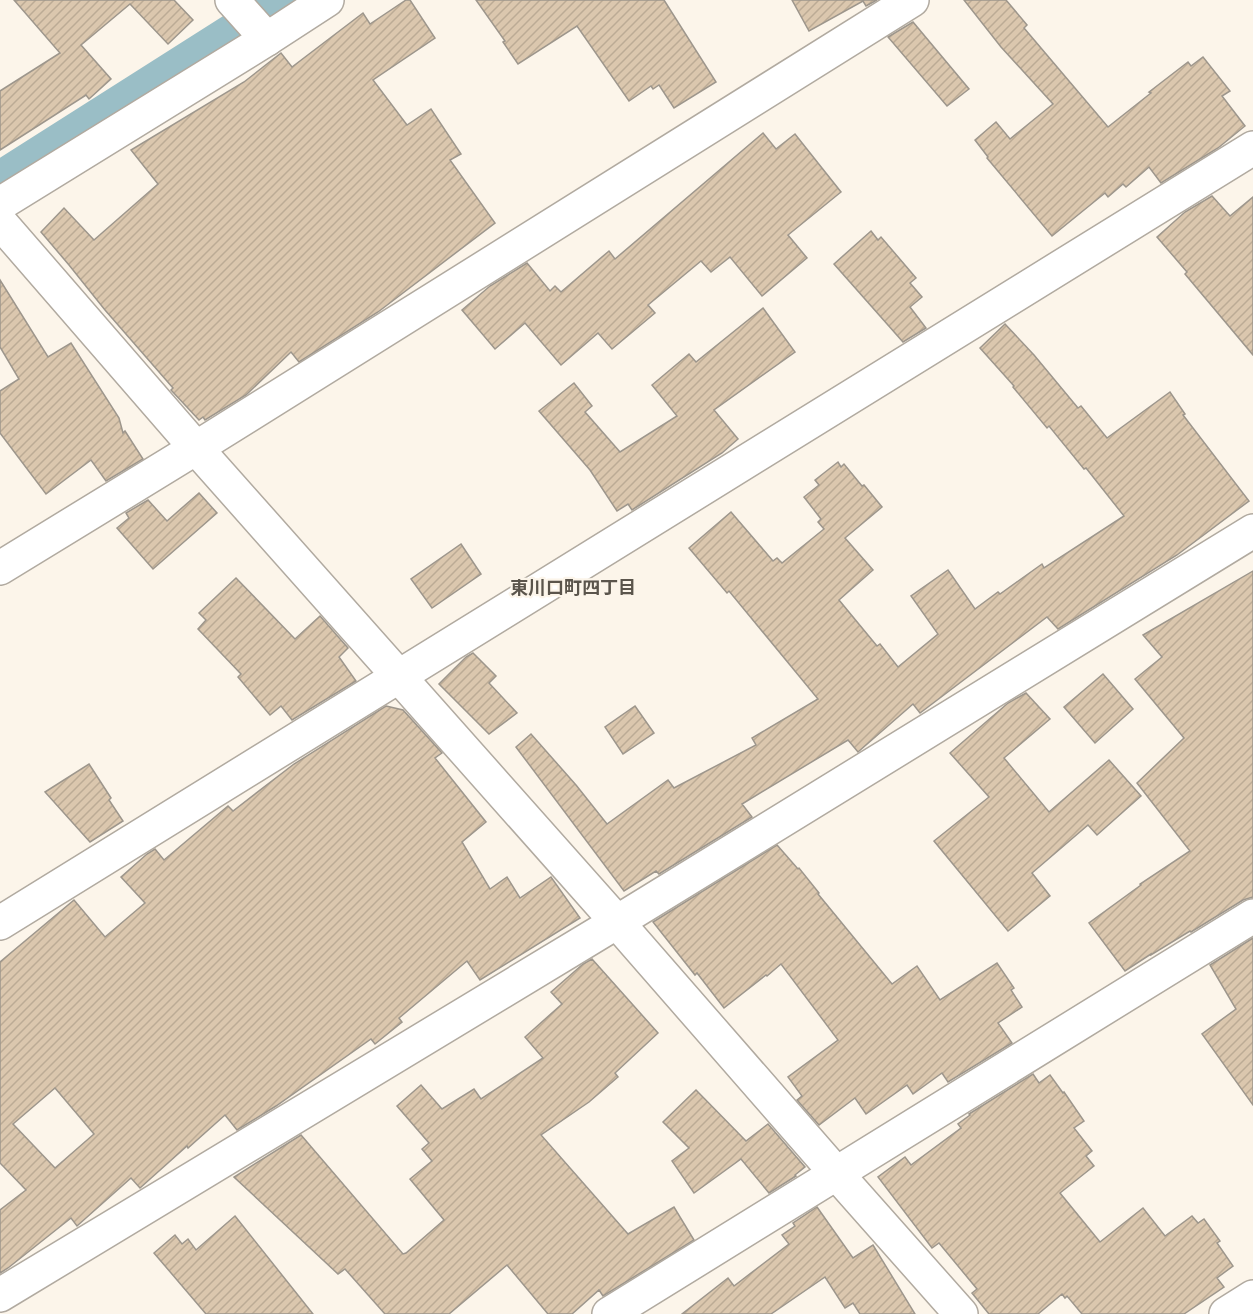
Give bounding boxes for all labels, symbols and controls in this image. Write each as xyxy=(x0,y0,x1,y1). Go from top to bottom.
district label: 東川口町四丁目 xyxy=(510,577,636,598)

